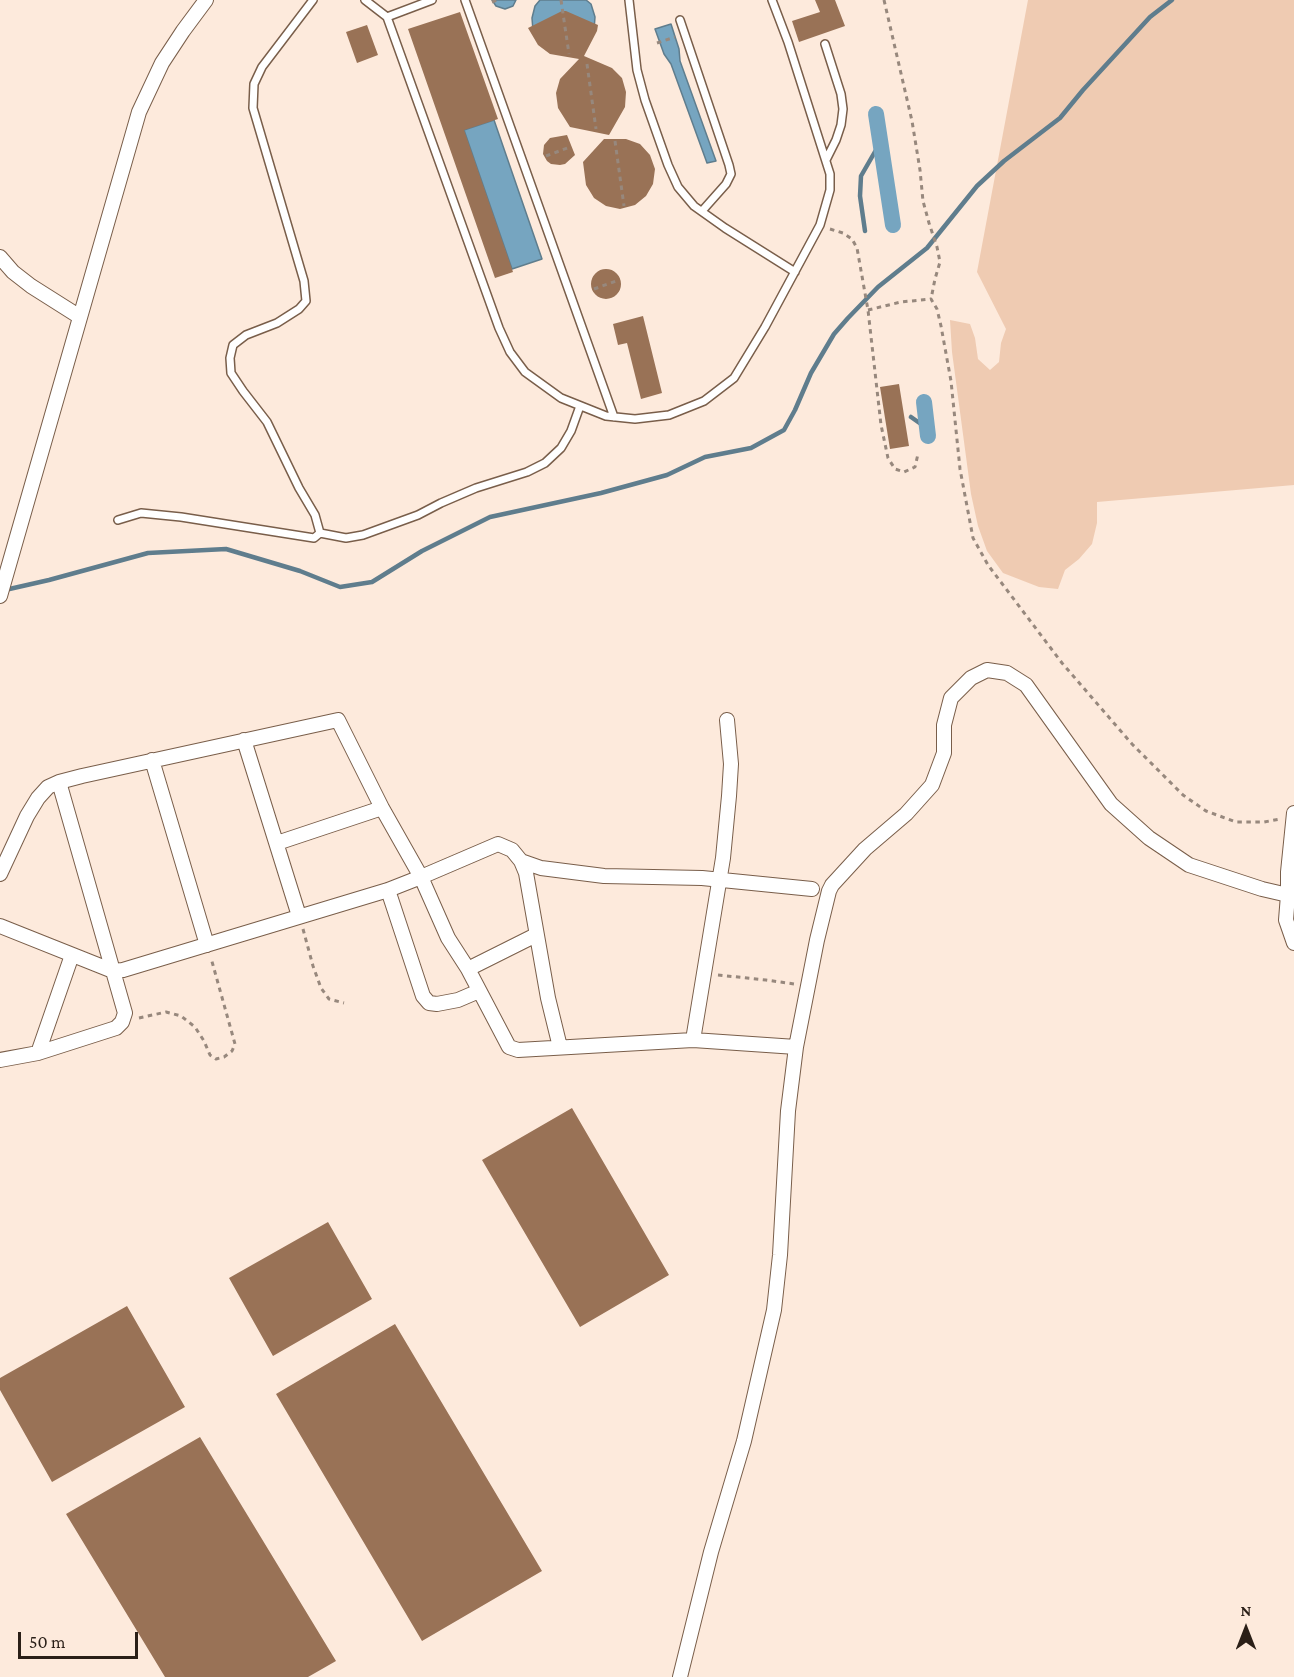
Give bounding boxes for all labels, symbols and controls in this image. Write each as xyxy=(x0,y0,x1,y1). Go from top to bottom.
north arrow xyxy=(1216,1599,1276,1659)
text: N xyxy=(1241,1602,1251,1619)
scale bar xyxy=(21,1620,141,1658)
text: 50 m xyxy=(29,1632,66,1652)

